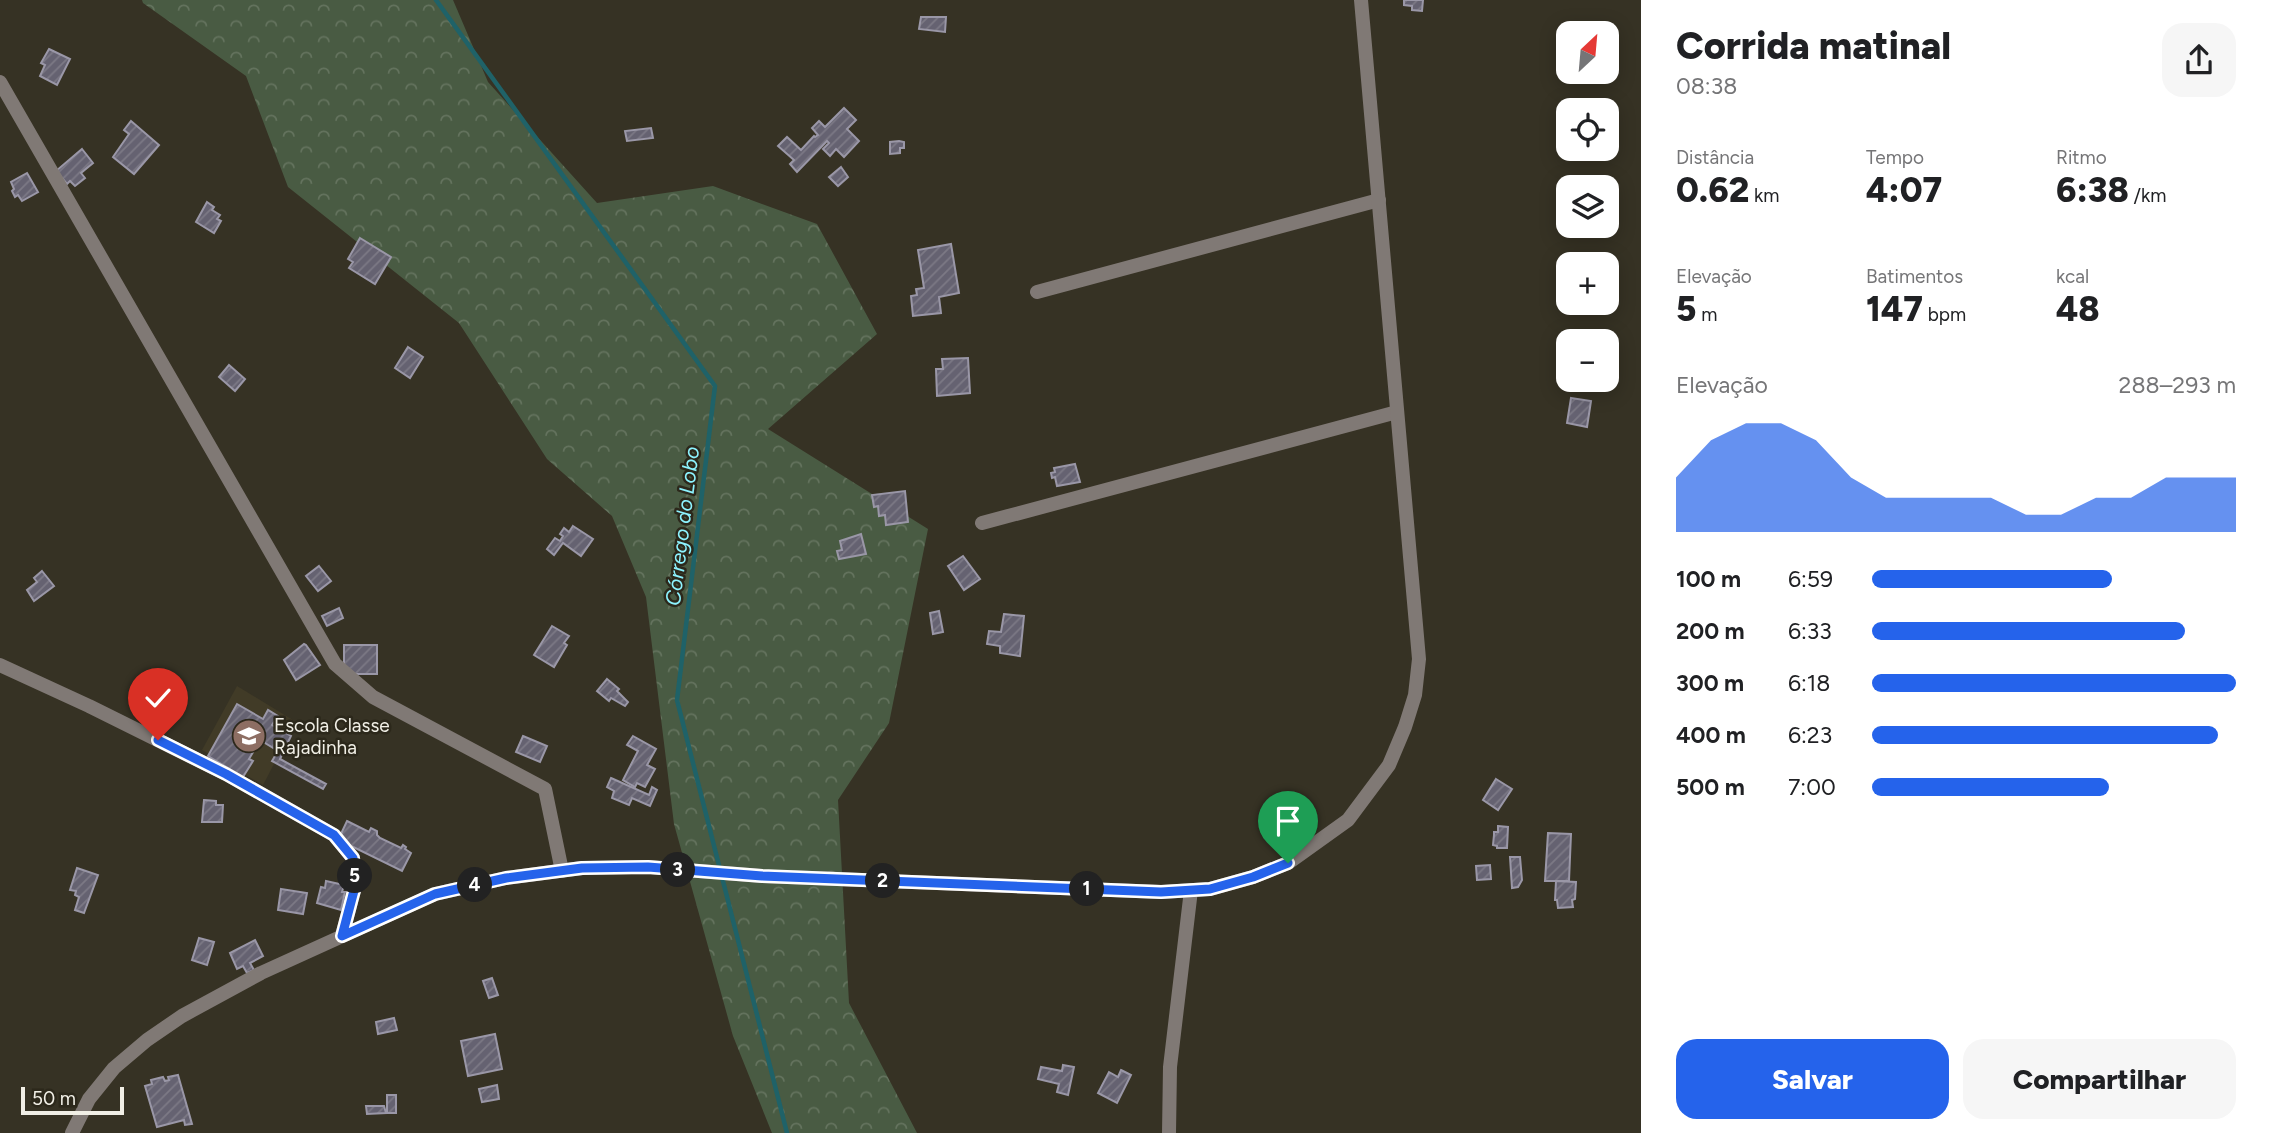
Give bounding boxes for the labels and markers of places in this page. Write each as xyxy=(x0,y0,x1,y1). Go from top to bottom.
pin xyxy=(128,668,188,740)
place label: Escola Classe Rajadinha xyxy=(274,714,390,759)
school or university icon: Escola Classe Rajadinha xyxy=(230,717,268,755)
pin xyxy=(1258,791,1318,863)
pin: 3 xyxy=(660,852,696,888)
pin: 5 xyxy=(338,858,372,894)
pin: 2 xyxy=(866,864,900,898)
pin: 4 xyxy=(458,868,492,903)
pin: 1 xyxy=(1070,872,1104,906)

